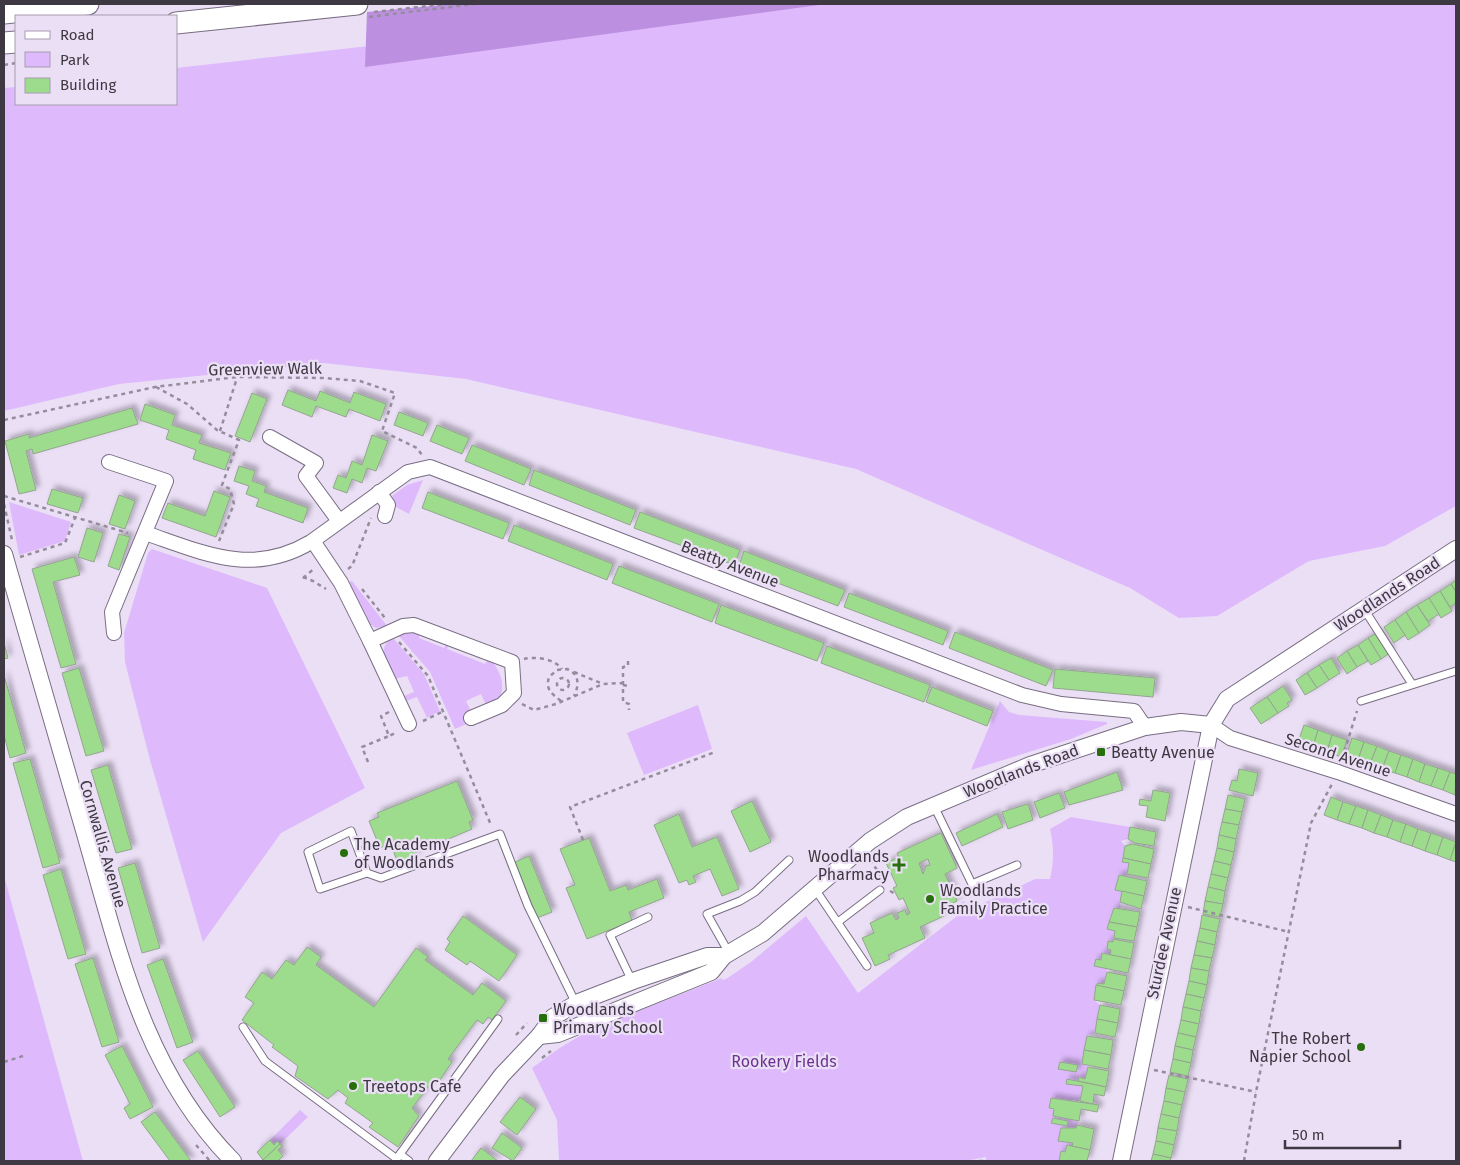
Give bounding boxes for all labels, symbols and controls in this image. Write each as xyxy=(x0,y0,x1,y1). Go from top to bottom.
legend xyxy=(15,15,178,105)
text: Road xyxy=(60,26,95,44)
text: Park xyxy=(60,51,90,69)
text: Building xyxy=(60,76,116,94)
street label: Greenview Walk xyxy=(208,358,323,379)
street label: Beatty Avenue xyxy=(678,537,782,591)
street label: Woodlands Road xyxy=(1331,553,1443,635)
street label: Second Avenue xyxy=(1283,729,1393,781)
street label: Woodlands Road xyxy=(961,740,1081,802)
place label: Beatty Avenue xyxy=(1111,743,1215,762)
marker: Beatty Avenue xyxy=(1095,746,1107,758)
street label: Cornwallis Avenue xyxy=(76,778,130,910)
place label: The Academy of Woodlands xyxy=(354,835,454,872)
marker: The Academy of Woodlands xyxy=(338,847,350,859)
place label: Woodlands Pharmacy xyxy=(808,847,889,884)
marker: Woodlands Pharmacy xyxy=(893,859,905,871)
place label: Woodlands Family Practice xyxy=(940,881,1048,918)
street label: Sturdee Avenue xyxy=(1143,885,1185,1001)
marker: Woodlands Family Practice xyxy=(924,893,936,905)
place label: Woodlands Primary School xyxy=(553,1000,663,1037)
marker: Woodlands Primary School xyxy=(537,1012,549,1024)
place label: The Robert Napier School xyxy=(1249,1029,1351,1066)
marker: The Robert Napier School xyxy=(1355,1041,1367,1053)
park label: Rookery Fields xyxy=(731,1052,837,1071)
place label: Treetops Cafe xyxy=(363,1077,461,1096)
marker: Treetops Cafe xyxy=(347,1080,359,1092)
scale bar xyxy=(1285,1118,1400,1150)
text: 50 m xyxy=(1292,1126,1325,1144)

